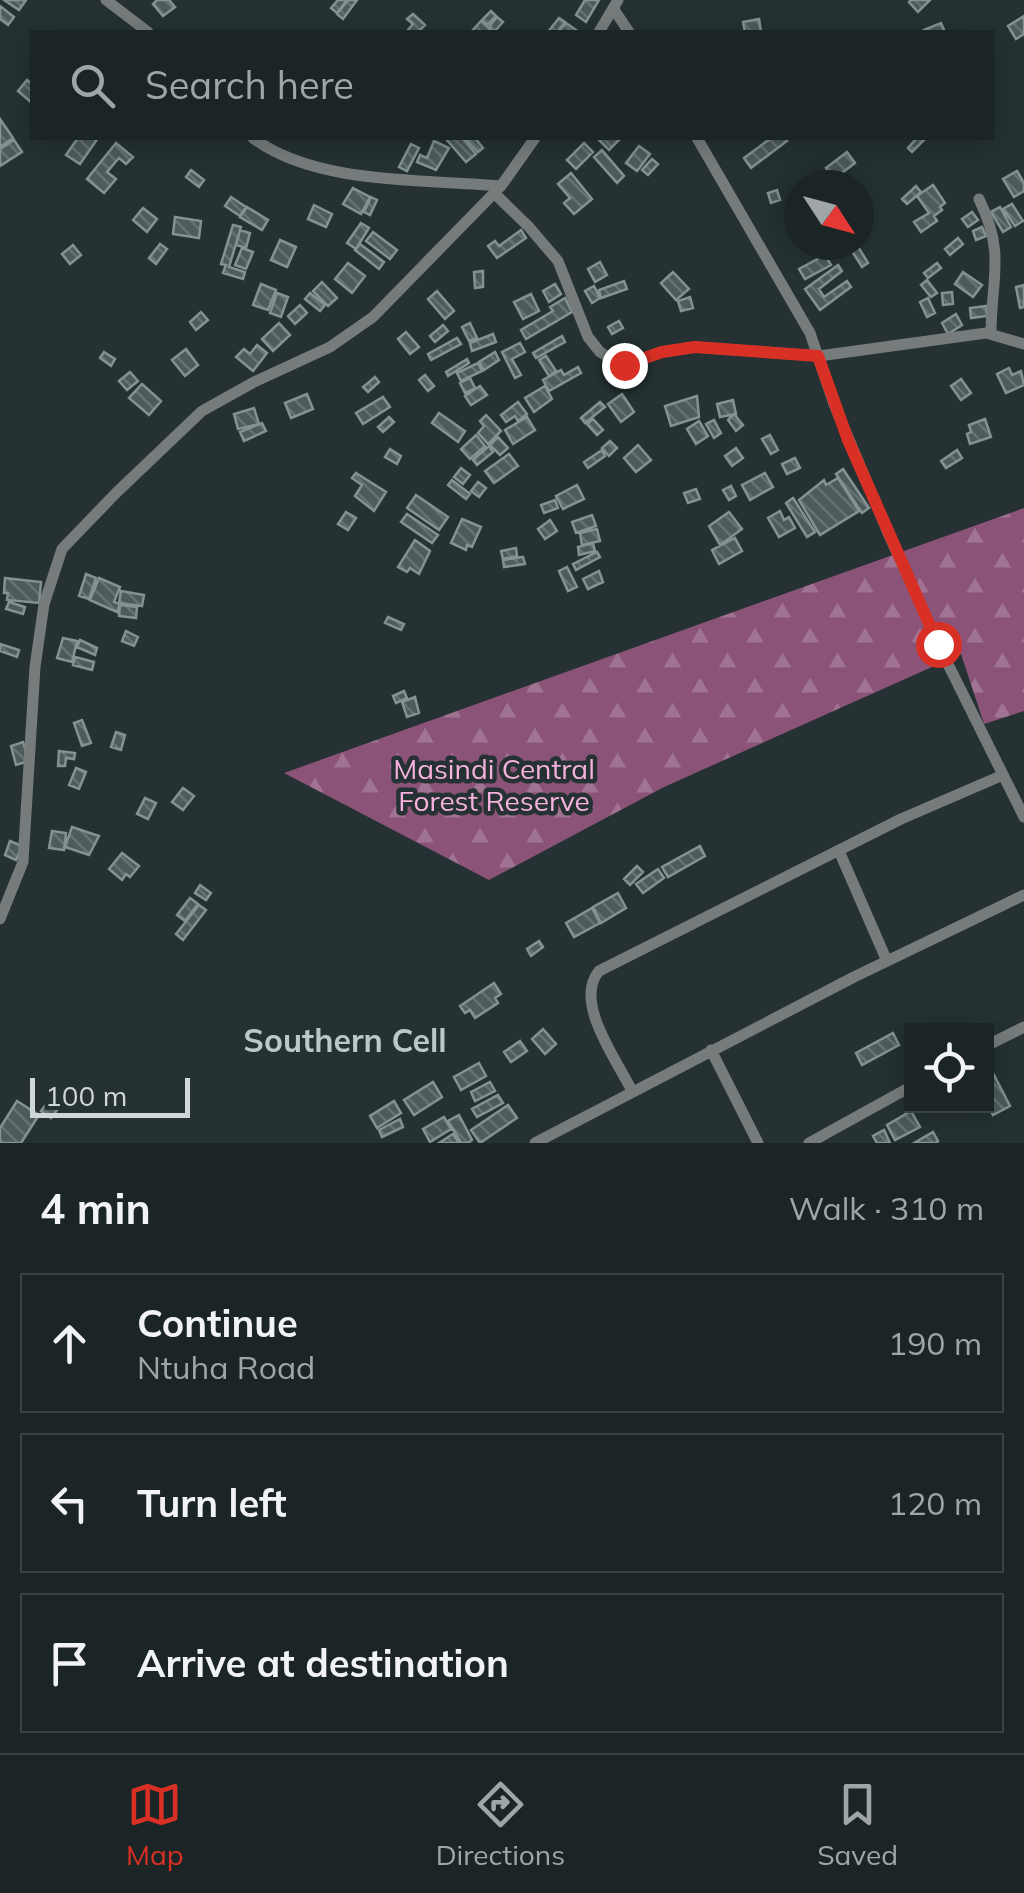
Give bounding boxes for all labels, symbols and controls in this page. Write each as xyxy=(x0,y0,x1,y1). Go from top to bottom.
search box xyxy=(30,30,994,140)
icon: search xyxy=(65,58,120,113)
text: Search here xyxy=(145,61,354,109)
north arrow xyxy=(784,170,874,260)
route end xyxy=(602,343,648,389)
route start xyxy=(916,622,962,668)
park label: Masindi Central Forest Reserve xyxy=(393,751,595,818)
district label: Southern Cell xyxy=(243,1020,447,1060)
map controls xyxy=(904,1023,994,1113)
button: locate xyxy=(904,1023,994,1113)
scale bar xyxy=(30,1073,190,1118)
text: 100 m xyxy=(45,1078,127,1113)
text: 4 min xyxy=(40,1182,151,1235)
text: Walk · 310 m xyxy=(789,1188,984,1228)
text: Continue xyxy=(137,1299,298,1347)
icon: ahead xyxy=(42,1316,97,1371)
text: 190 m xyxy=(888,1323,982,1363)
text: Ntuha Road xyxy=(137,1347,315,1387)
icon: left xyxy=(42,1476,97,1531)
text: Turn left xyxy=(137,1479,287,1527)
text: 120 m xyxy=(888,1483,982,1523)
icon: arrive xyxy=(42,1636,97,1691)
text: Arrive at destination xyxy=(137,1639,509,1687)
tab: Map xyxy=(126,1777,184,1872)
tab: Directions xyxy=(436,1777,565,1872)
tab: Saved xyxy=(817,1777,898,1872)

